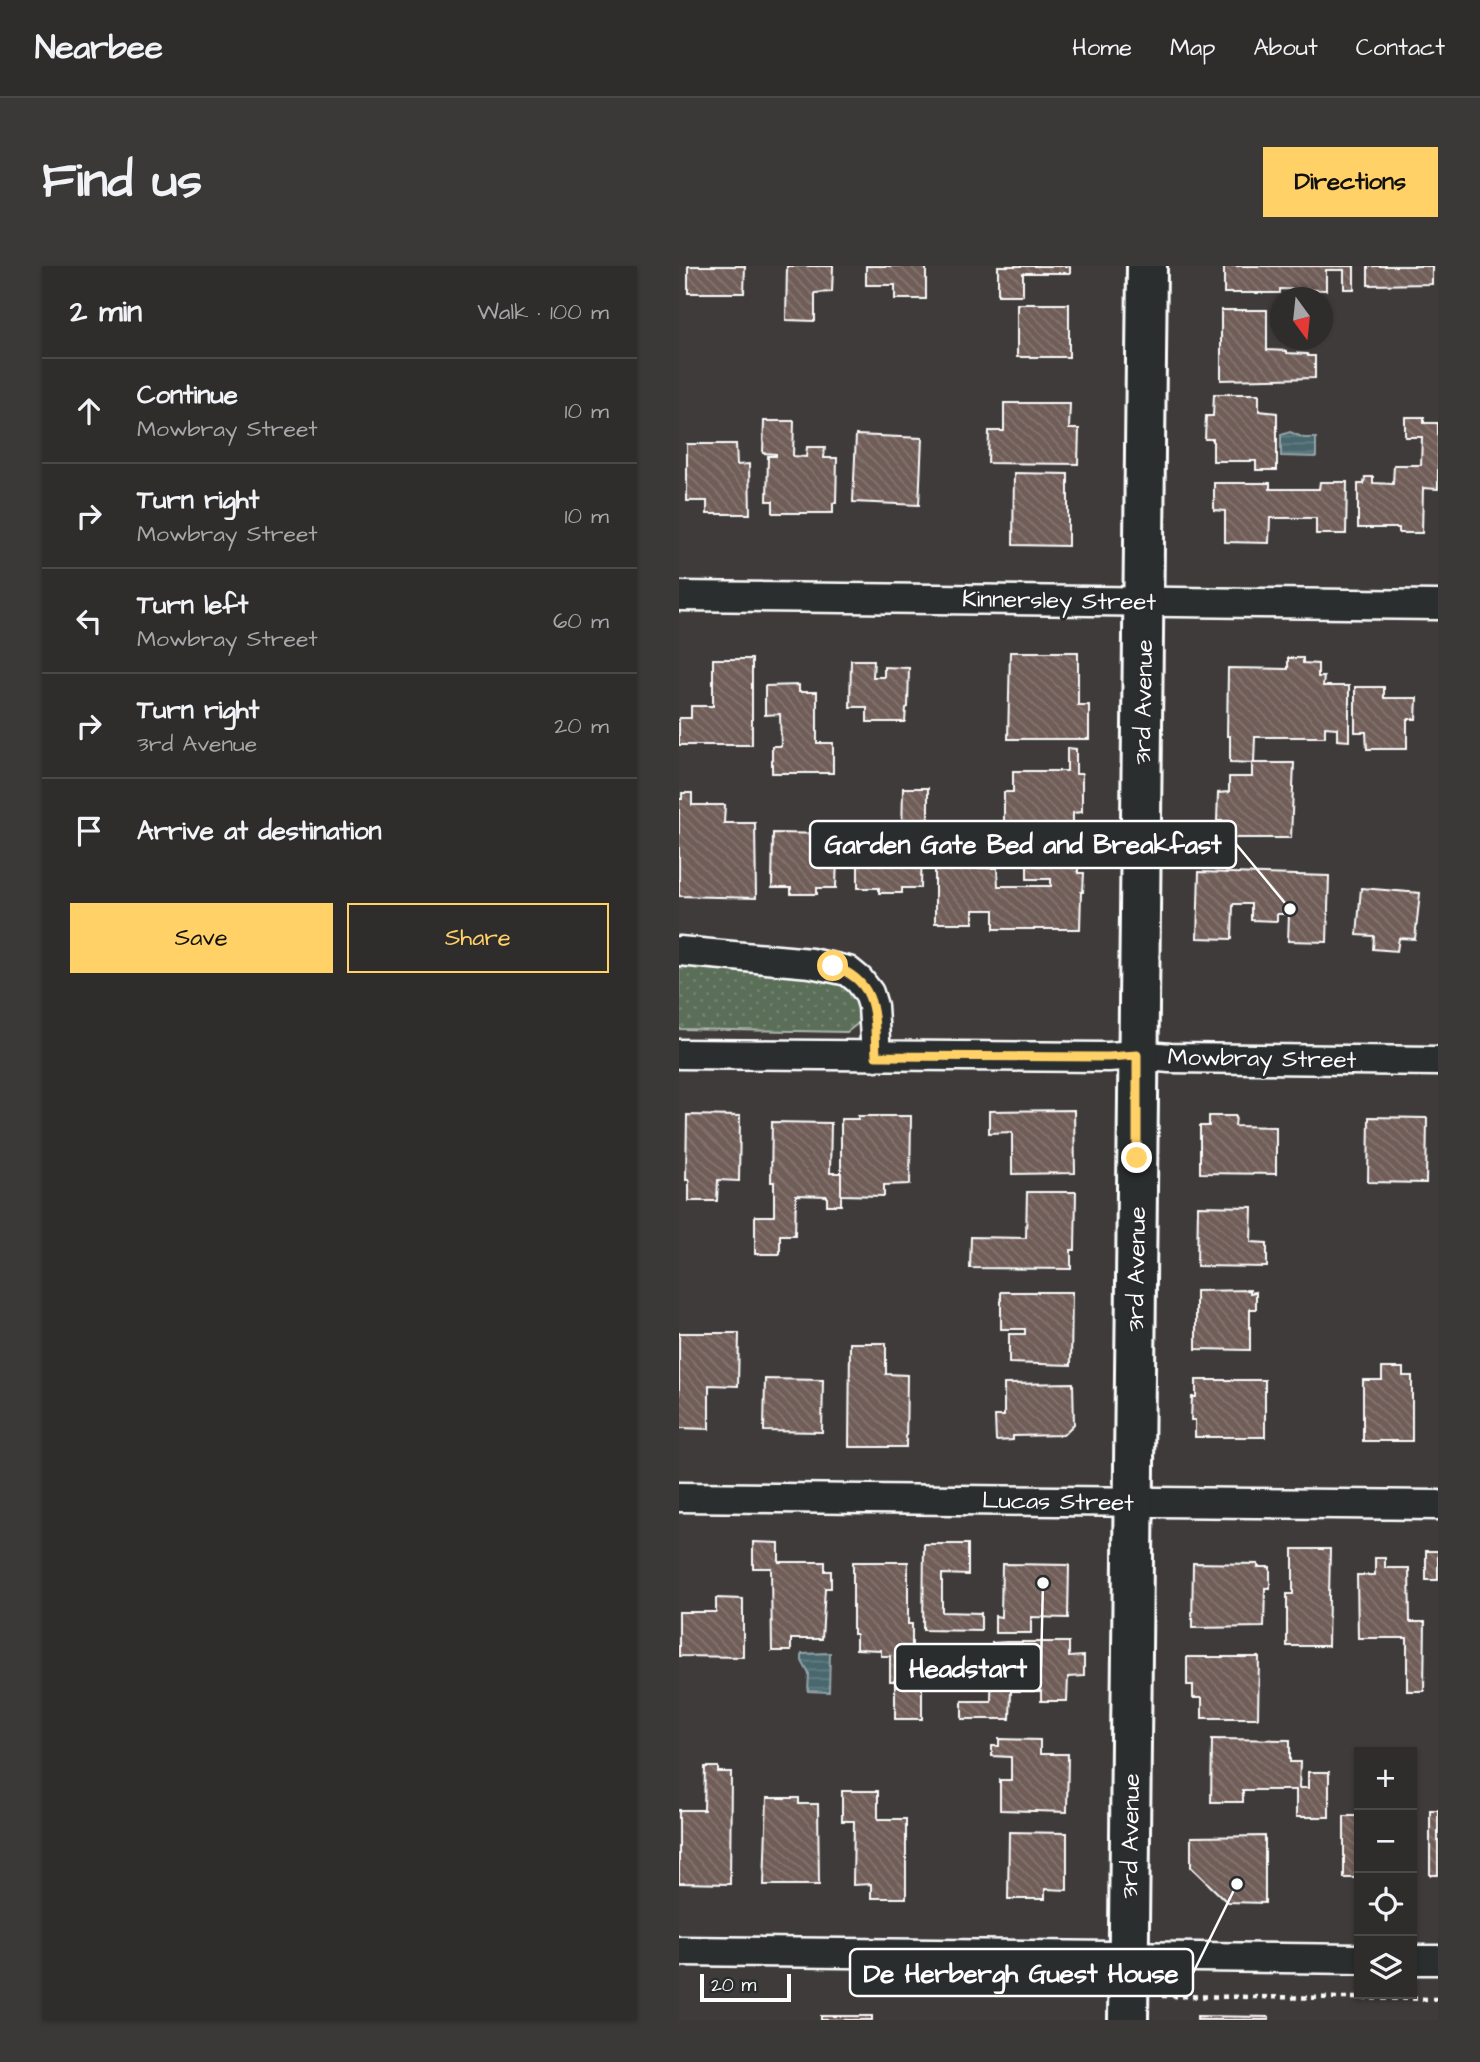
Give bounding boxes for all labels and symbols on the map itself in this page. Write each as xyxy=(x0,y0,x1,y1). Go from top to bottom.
north arrow xyxy=(1270,287,1333,350)
street label: Kinnersley Street xyxy=(962,582,1157,621)
street label: 3rd Avenue xyxy=(1126,639,1162,765)
callout: Garden Gate Bed and Breakfast xyxy=(810,821,1236,868)
text: Garden Gate Bed and Breakfast xyxy=(824,827,1222,863)
route start xyxy=(817,950,848,981)
street label: Mowbray Street xyxy=(1167,1040,1357,1079)
route end xyxy=(1121,1142,1152,1173)
street label: 3rd Avenue xyxy=(1119,1206,1155,1332)
street label: Lucas Street xyxy=(982,1484,1135,1520)
callout: Headstart xyxy=(895,1644,1041,1691)
text: Headstart xyxy=(909,1651,1027,1687)
street label: 3rd Avenue xyxy=(1113,1773,1149,1899)
callout: De Herbergh Guest House xyxy=(850,1949,1193,1996)
text: De Herbergh Guest House xyxy=(863,1956,1179,1995)
scale bar xyxy=(700,1971,791,2003)

